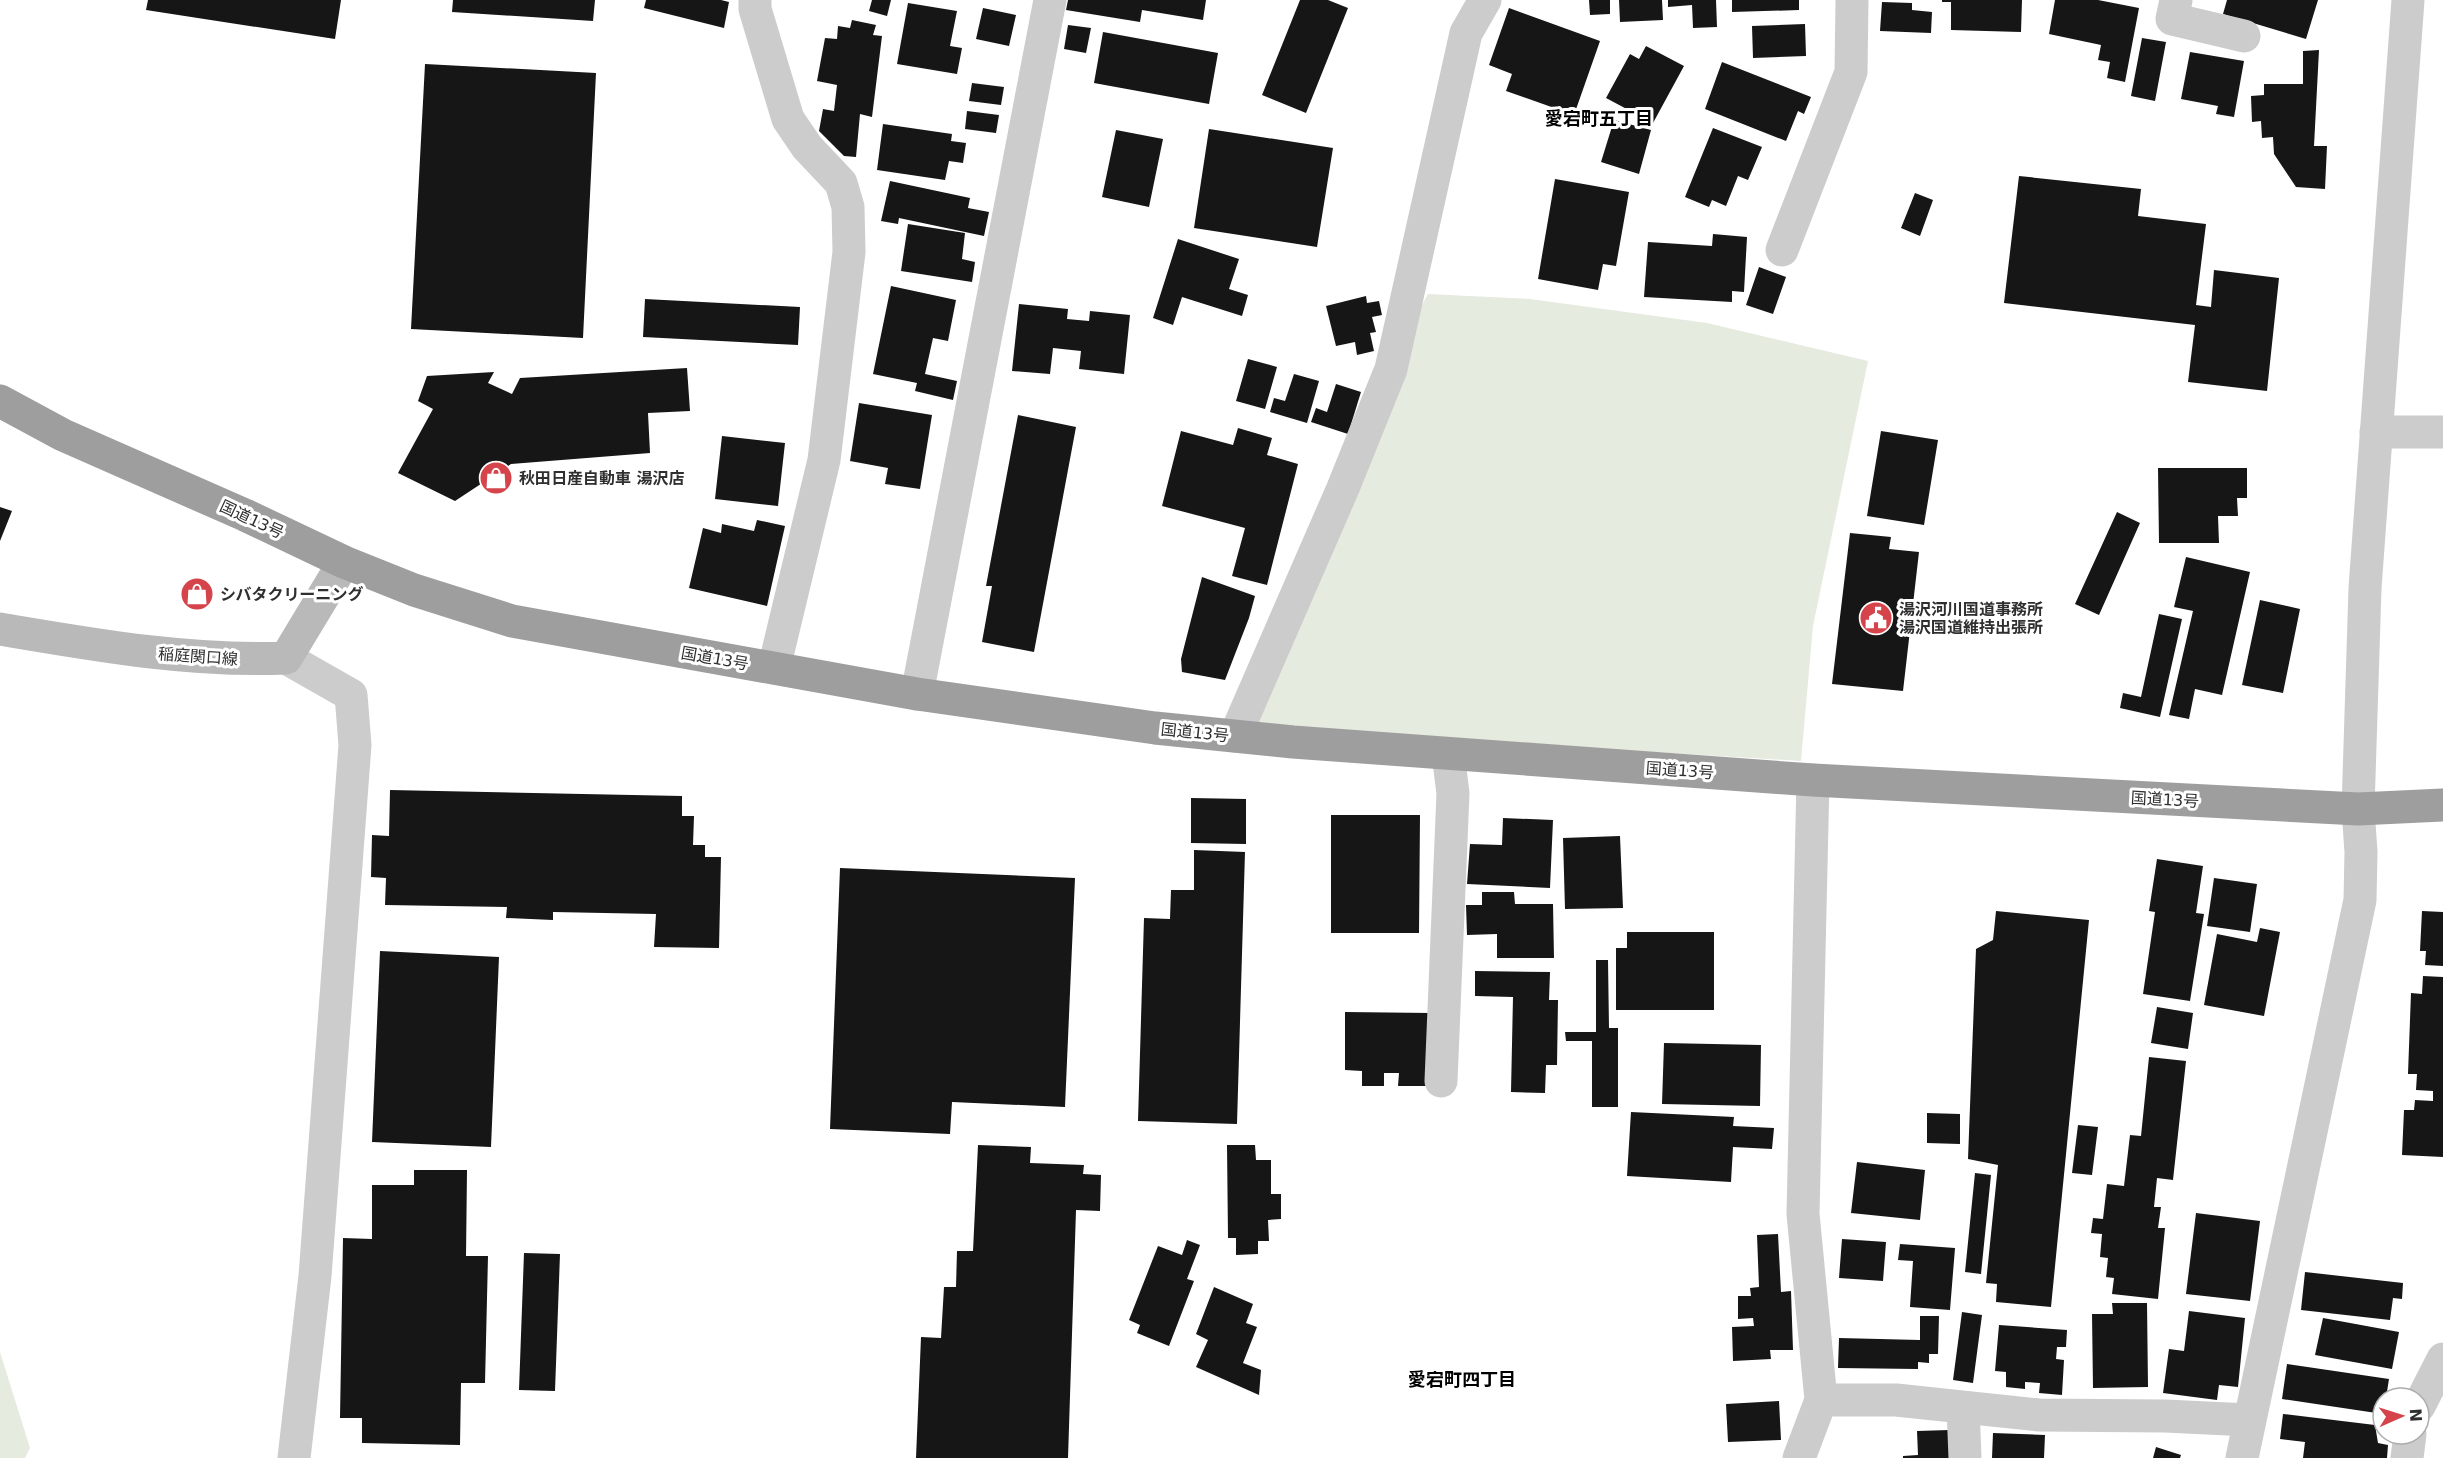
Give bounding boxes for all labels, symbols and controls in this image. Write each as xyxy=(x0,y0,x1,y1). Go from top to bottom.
district label: 愛宕町五丁目 xyxy=(1545,108,1653,129)
shop icon: 秋田日産自動車 湯沢店 xyxy=(478,460,514,496)
place label: 秋田日産自動車 湯沢店 xyxy=(519,469,685,488)
street label: 国道13号 xyxy=(217,496,287,543)
shop icon: シバタクリーニング xyxy=(179,576,215,612)
place label: シバタクリーニング xyxy=(220,585,364,604)
public building icon: 湯沢河川国道事務所 湯沢国道維持出張所 xyxy=(1858,600,1894,636)
place label: 湯沢河川国道事務所 湯沢国道維持出張所 xyxy=(1899,600,2043,637)
street label: 国道13号 xyxy=(680,643,750,674)
street label: 稲庭関口線 xyxy=(157,644,239,669)
street label: 国道13号 xyxy=(1160,719,1230,746)
street label: 国道13号 xyxy=(1645,759,1715,782)
street label: 国道13号 xyxy=(2130,788,2200,811)
district label: 愛宕町四丁目 xyxy=(1408,1369,1516,1390)
north arrow xyxy=(2371,1386,2431,1446)
text: N xyxy=(2406,1408,2425,1422)

